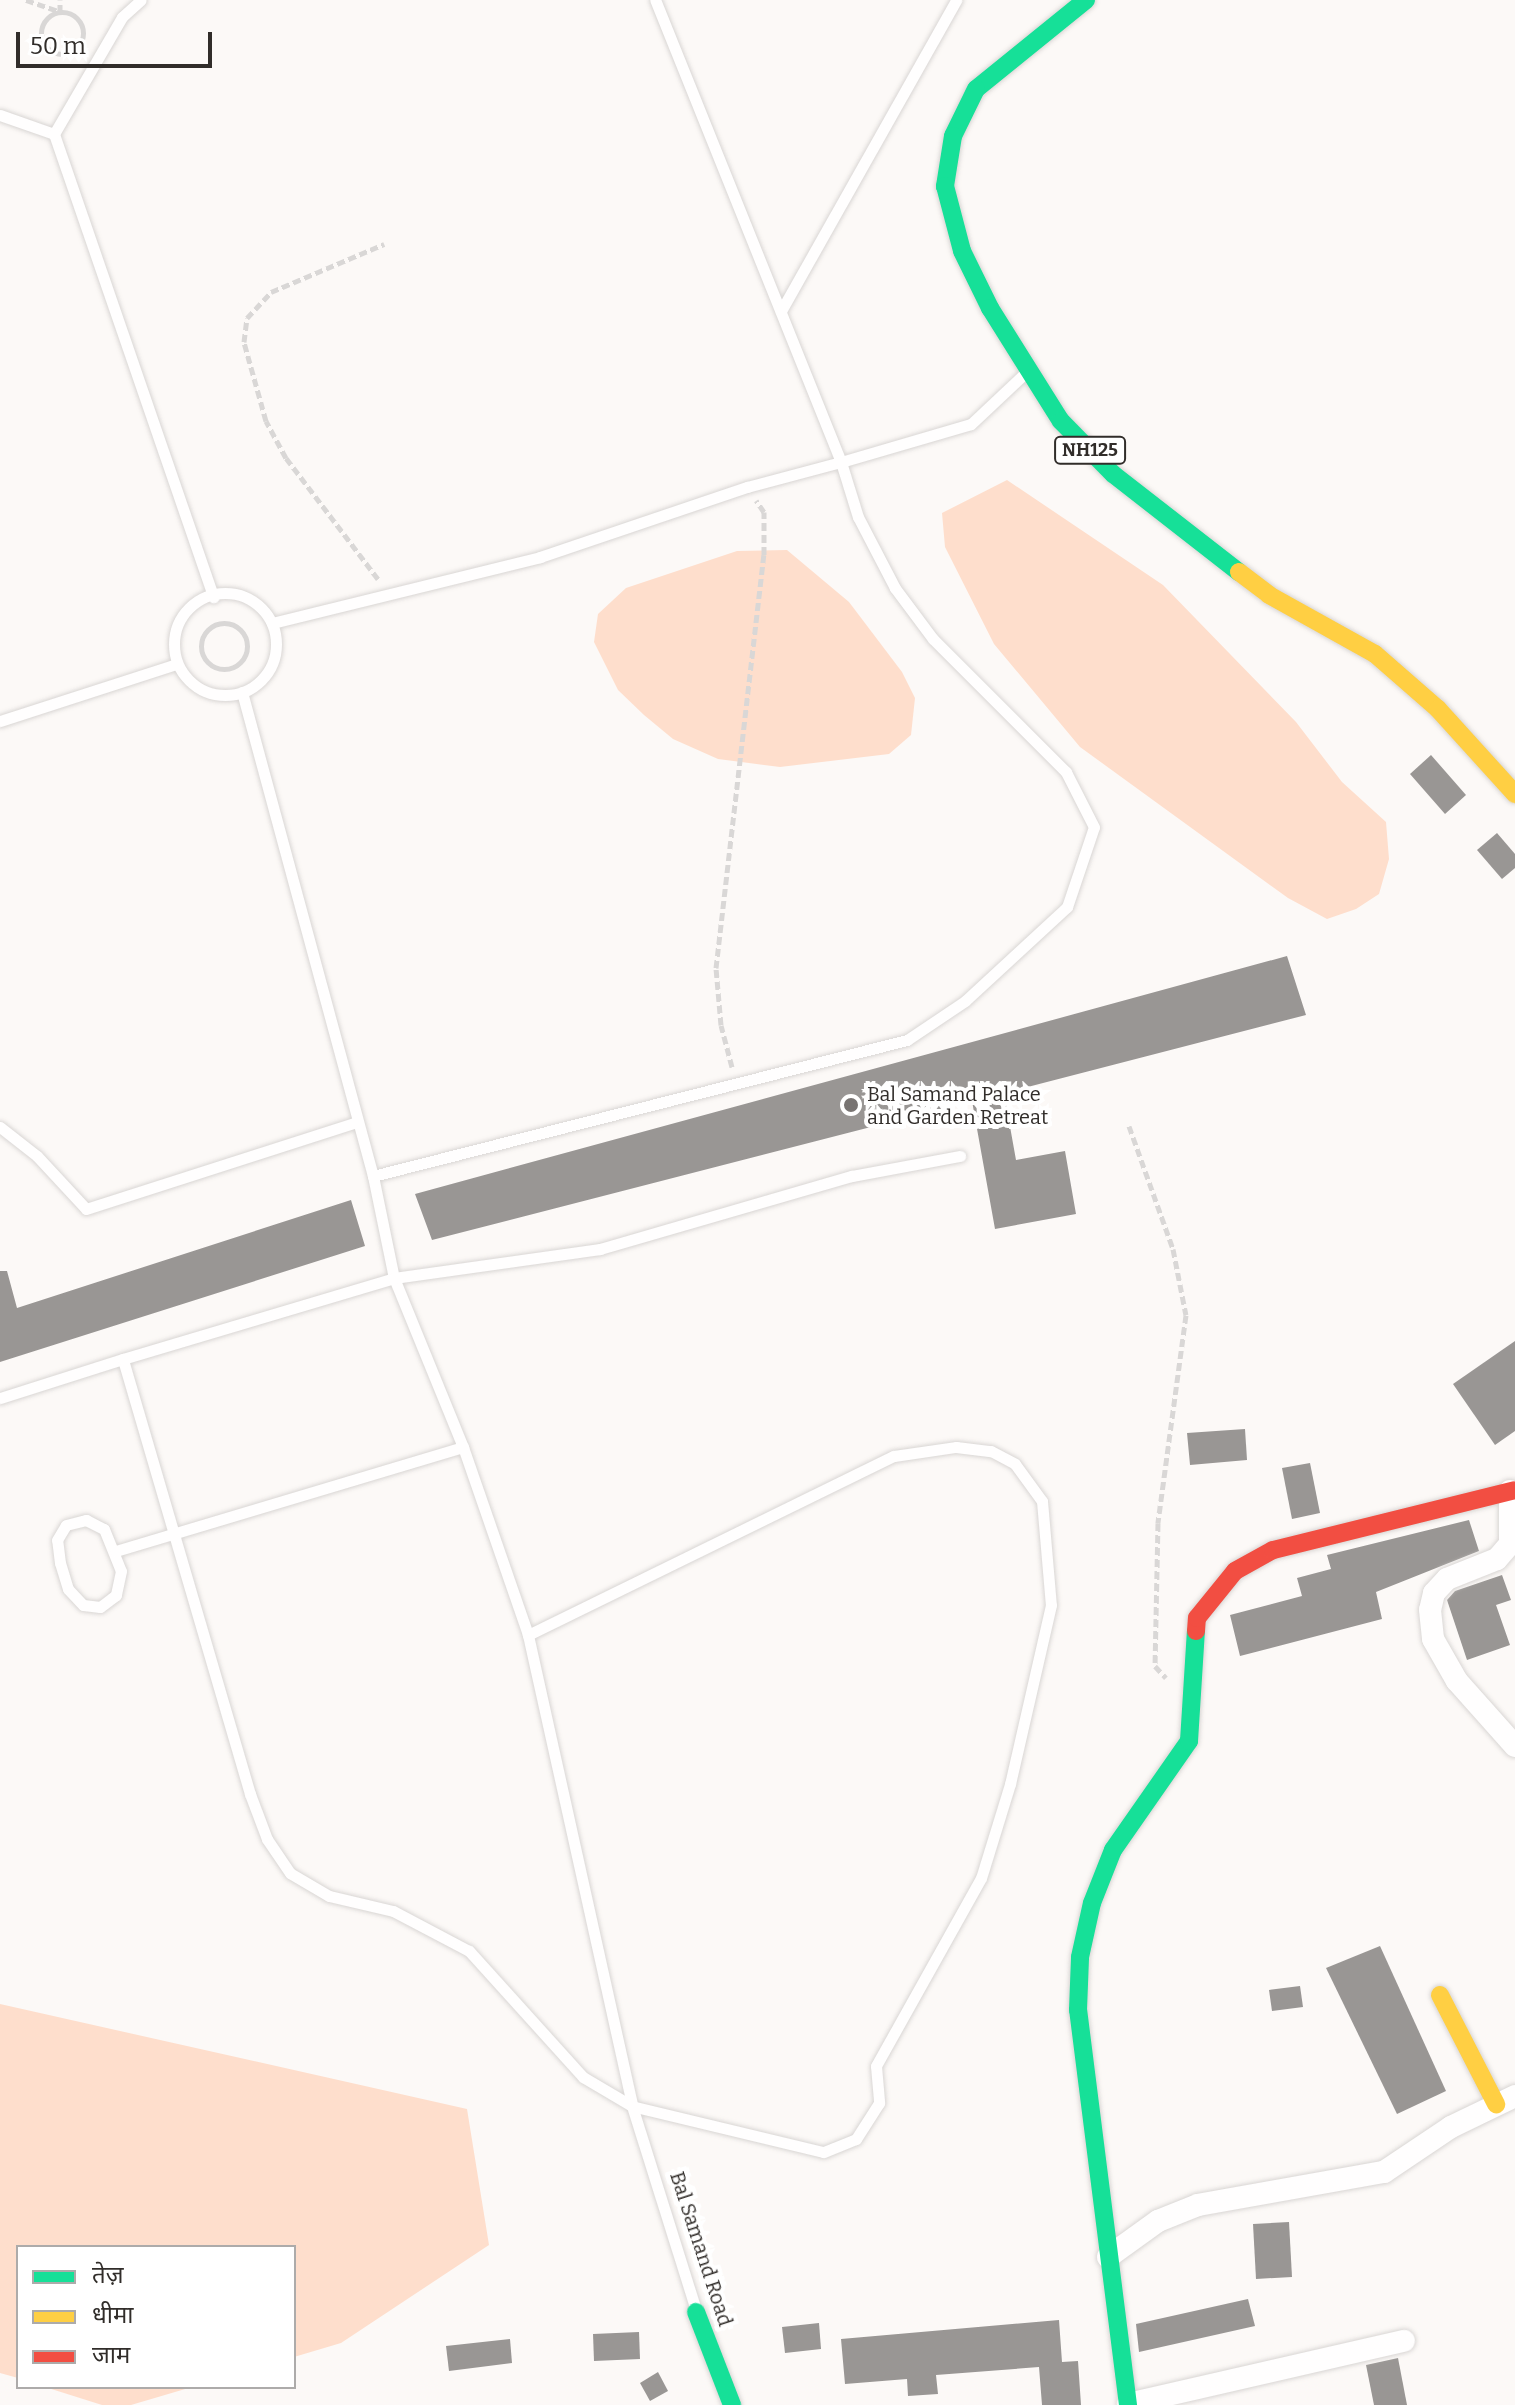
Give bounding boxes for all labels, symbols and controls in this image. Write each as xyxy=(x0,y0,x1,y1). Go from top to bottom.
scale bar xyxy=(20,16,216,66)
text: 50 m xyxy=(30,32,86,60)
road number: NH125 xyxy=(1054,436,1126,464)
place label: Bal Samand Palace and Garden Retreat xyxy=(867,1082,1048,1129)
marker: Bal Samand Palace and Garden Retreat xyxy=(842,1096,860,1114)
street label: Bal Samand Road xyxy=(665,2169,737,2329)
legend xyxy=(16,2245,296,2389)
text: तेज़ xyxy=(92,2261,124,2289)
text: धीमा xyxy=(92,2301,134,2329)
text: जाम xyxy=(92,2341,130,2369)

